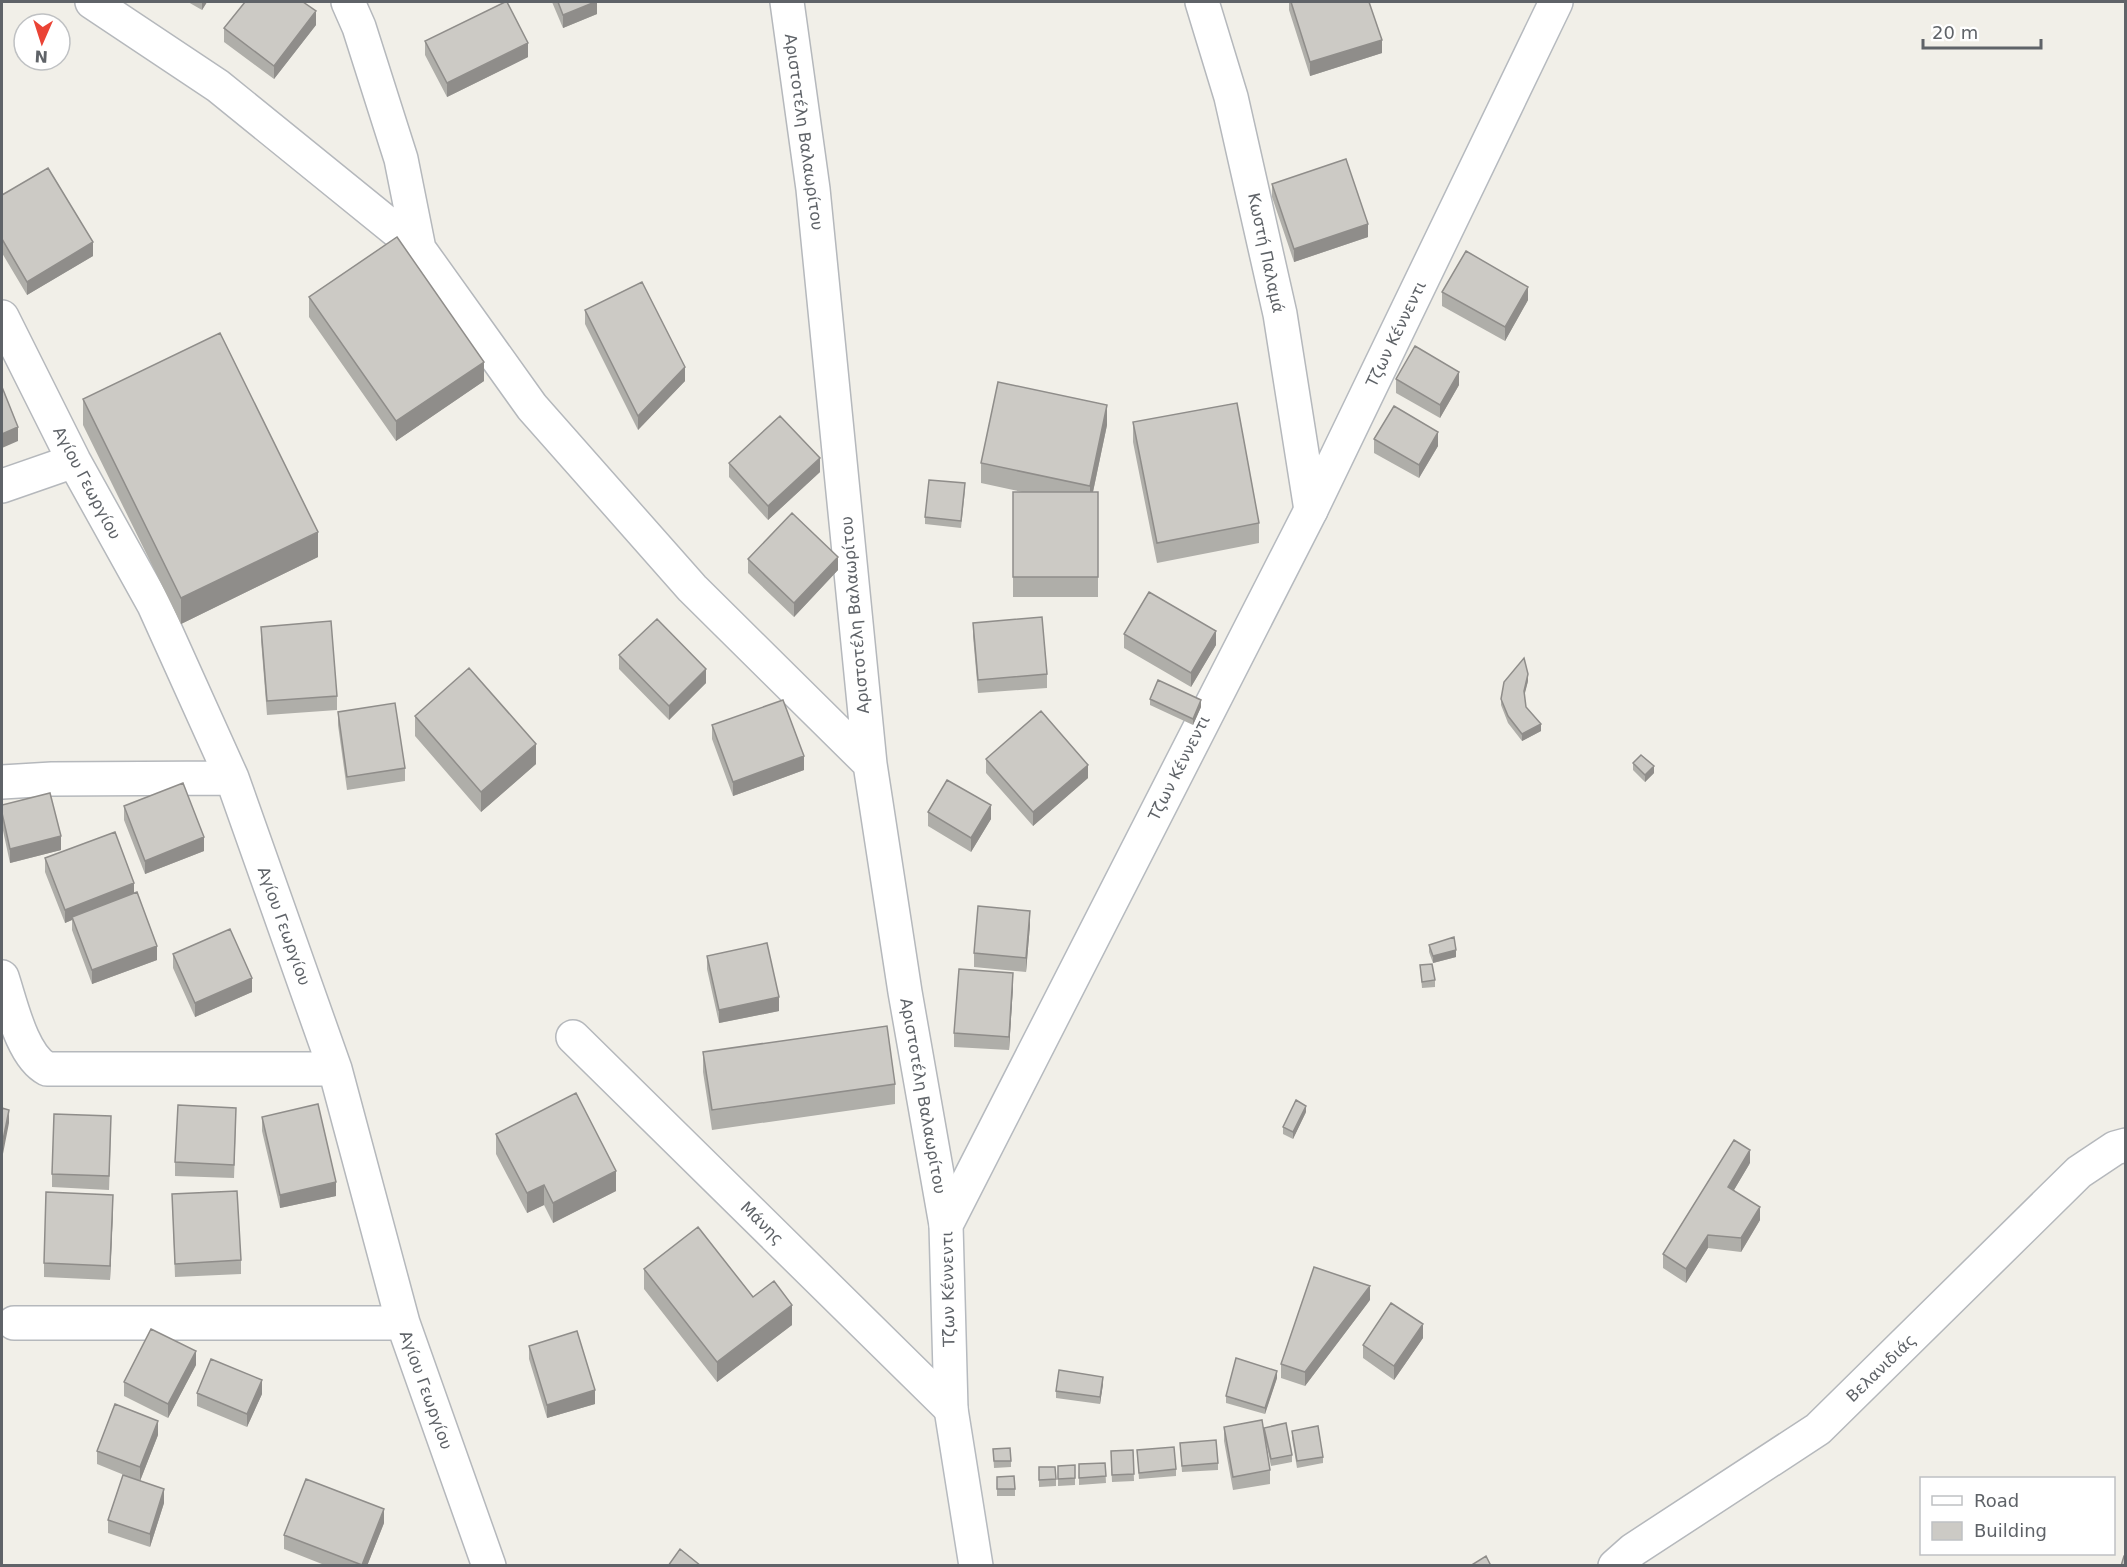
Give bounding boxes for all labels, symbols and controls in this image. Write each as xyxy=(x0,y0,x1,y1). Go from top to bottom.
north arrow xyxy=(12,12,72,72)
scale bar xyxy=(1923,12,2042,50)
text: 20 m xyxy=(1932,22,1978,43)
street label: Αριστοτέλη Βαλαωρίτου xyxy=(781,33,827,231)
text: N xyxy=(34,47,48,66)
street label: Κωστή Παλαμά xyxy=(1244,191,1288,315)
street label: Τζων Κέννεντι xyxy=(1362,278,1430,391)
street label: Αγίου Γεωργίου xyxy=(49,423,125,543)
street label: Αριστοτέλη Βαλαωρίτου xyxy=(837,515,873,715)
street label: Τζων Κέννεντι xyxy=(1144,712,1214,825)
street label: Αγίου Γεωργίου xyxy=(254,864,314,988)
street label: Αριστοτέλη Βαλαωρίτου xyxy=(896,997,950,1195)
street label: Μάνης xyxy=(737,1198,787,1248)
street label: Τζων Κέννεντι xyxy=(937,1231,959,1348)
street label: Αγίου Γεωργίου xyxy=(396,1328,456,1452)
street label: Βελανιδιάς xyxy=(1842,1330,1920,1406)
legend xyxy=(1920,1477,2115,1555)
text: Road xyxy=(1974,1490,2019,1511)
text: Building xyxy=(1974,1520,2047,1541)

